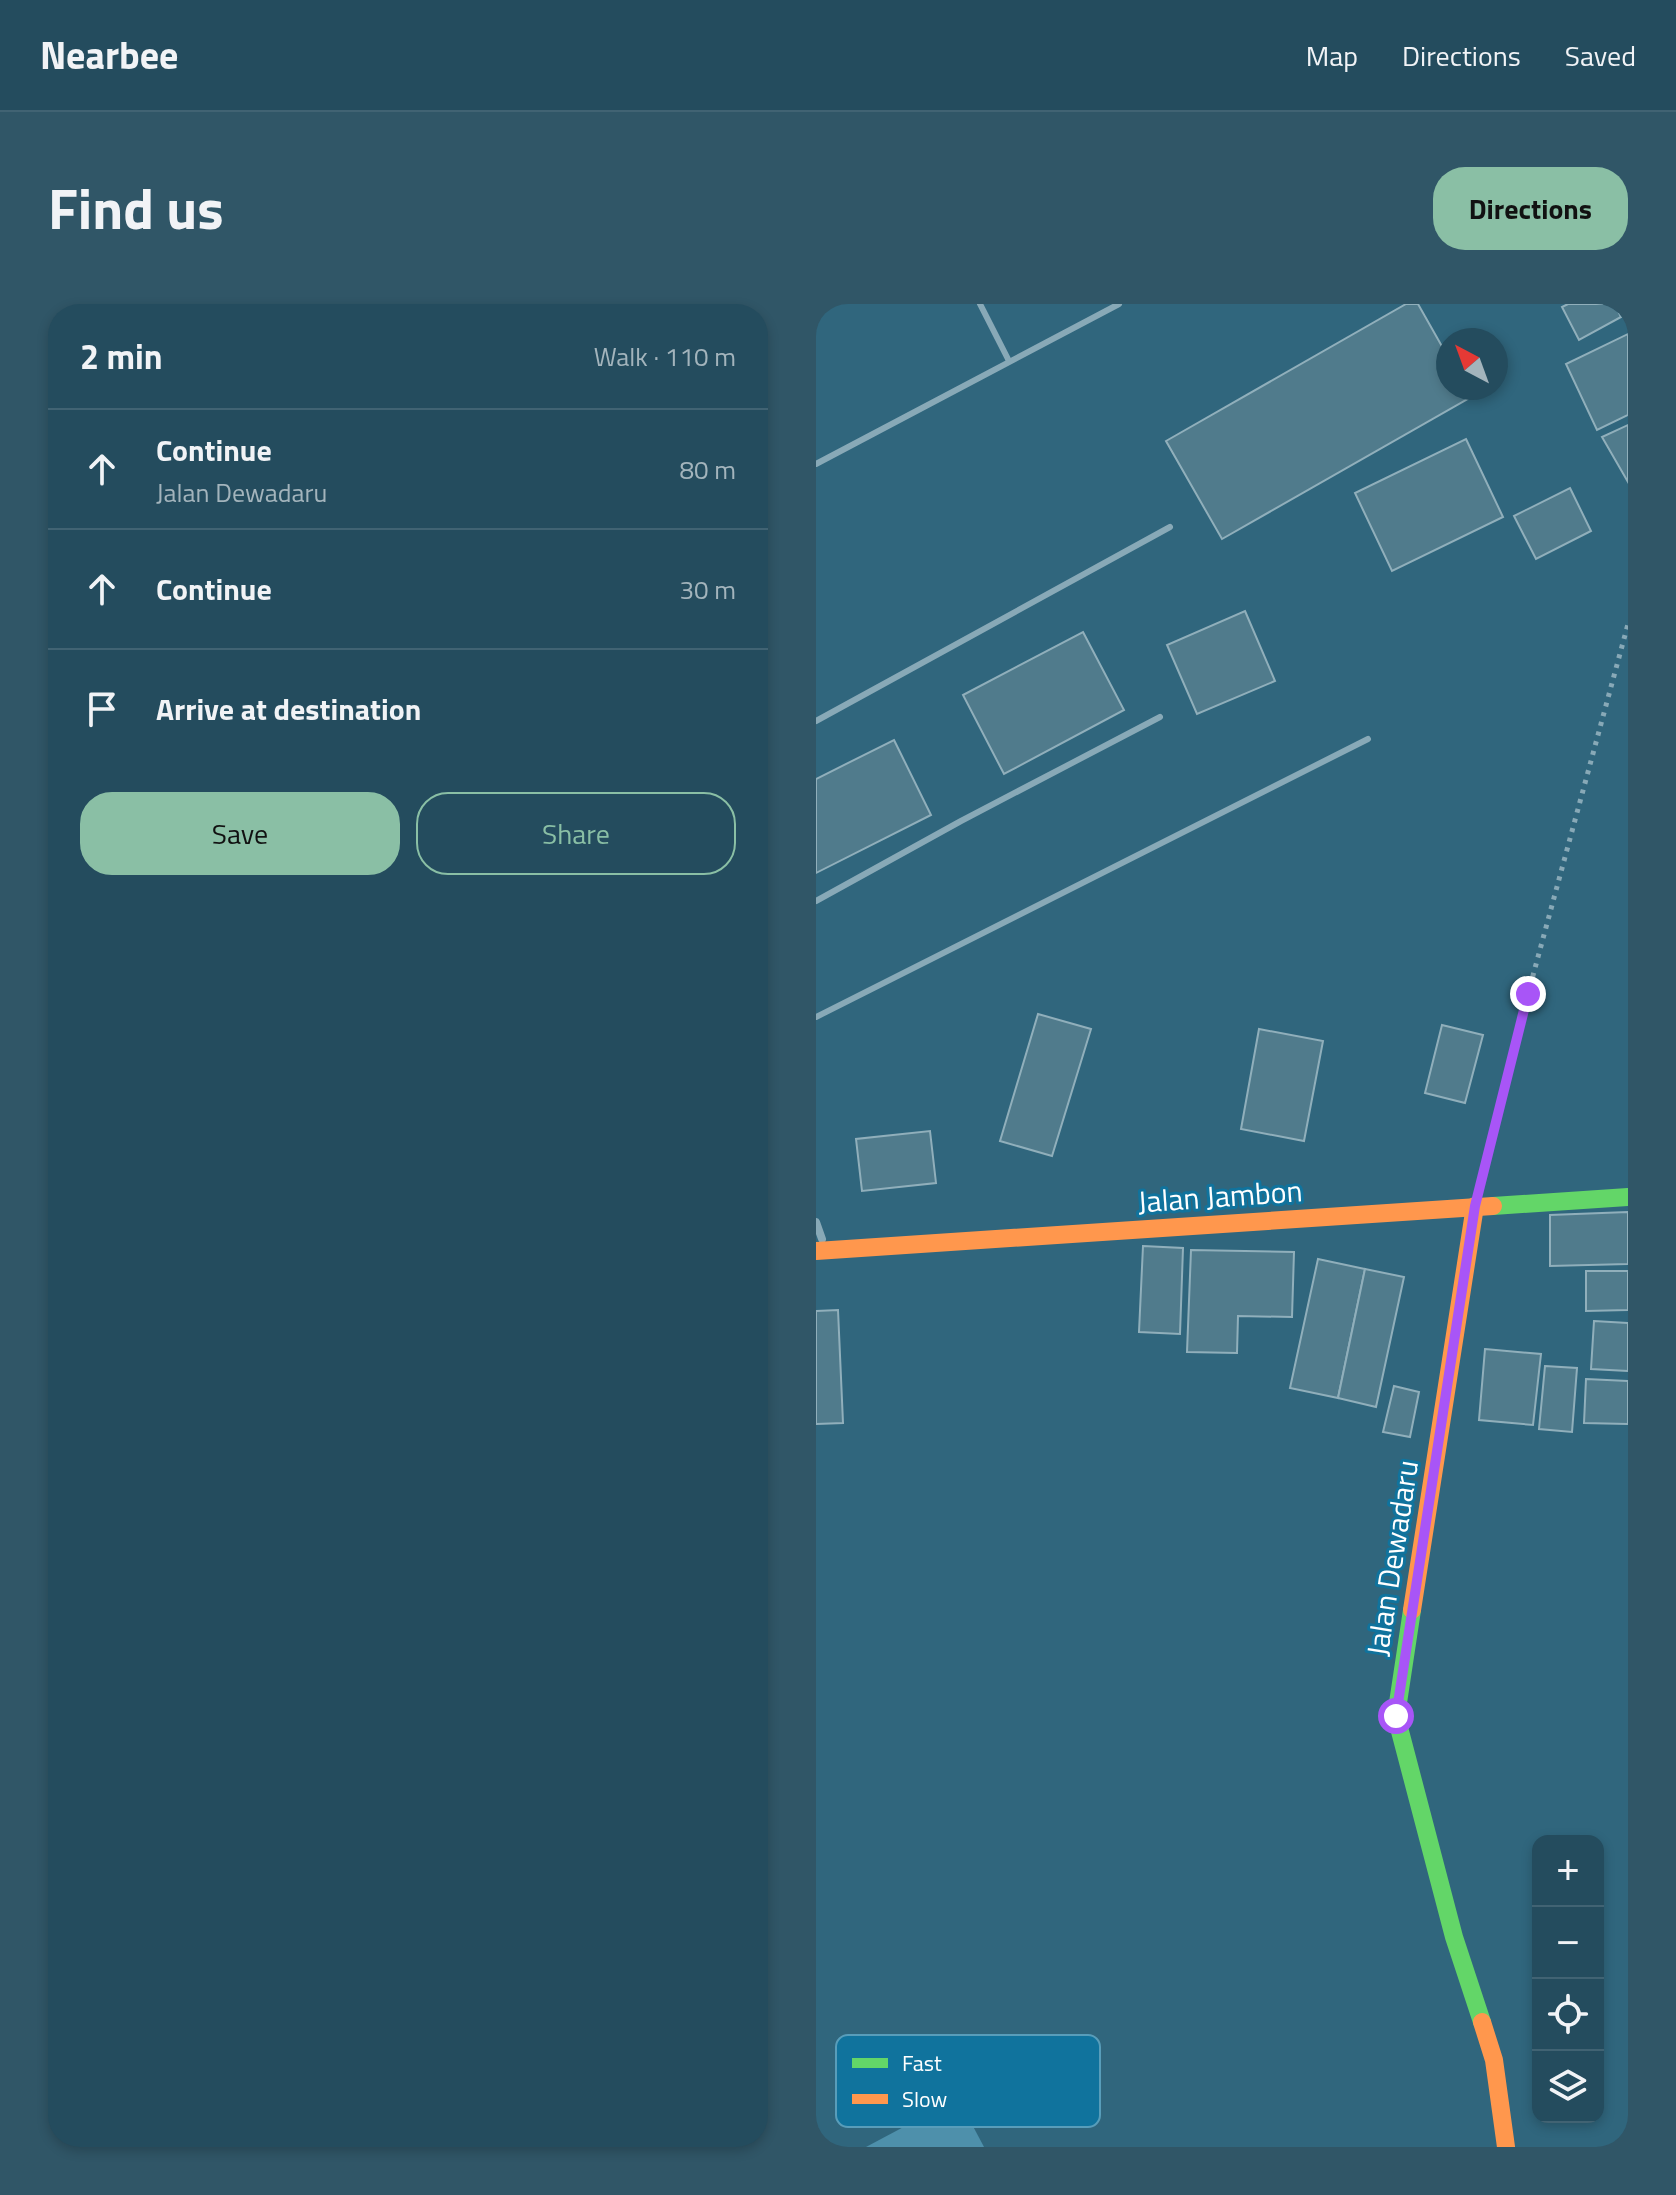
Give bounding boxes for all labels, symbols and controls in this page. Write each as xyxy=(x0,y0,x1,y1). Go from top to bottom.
text: Nearbee xyxy=(40,26,178,84)
text: Map xyxy=(1306,34,1358,77)
text: Directions xyxy=(1402,34,1521,77)
text: Saved xyxy=(1565,34,1636,77)
text: Find us xyxy=(48,166,224,251)
button: Directions xyxy=(1433,167,1628,250)
north arrow xyxy=(1436,328,1508,400)
text: 2 min xyxy=(80,330,163,382)
text: Walk · 110 m xyxy=(594,337,736,376)
text: Continue xyxy=(156,427,272,473)
icon: ahead xyxy=(80,447,124,491)
text: 80 m xyxy=(679,450,736,489)
text: Jalan Dewadaru xyxy=(156,473,327,512)
text: Continue xyxy=(156,566,272,612)
icon: ahead xyxy=(80,567,124,611)
text: 30 m xyxy=(679,570,736,609)
text: Arrive at destination xyxy=(156,686,421,732)
icon: arrive xyxy=(80,687,124,731)
button: Save xyxy=(80,792,400,875)
button: Share xyxy=(416,792,736,875)
route end xyxy=(1510,976,1546,1012)
street label: Jalan Jambon xyxy=(1136,1167,1304,1225)
street label: Jalan Dewadaru xyxy=(1354,1457,1430,1659)
route start xyxy=(1378,1698,1414,1734)
map controls xyxy=(1532,1835,1604,2123)
button: + xyxy=(1532,1835,1604,1907)
button: − xyxy=(1532,1907,1604,1979)
button: locate xyxy=(1532,1979,1604,2051)
legend xyxy=(836,2035,1100,2127)
text: Fast xyxy=(902,2046,942,2080)
button: layers xyxy=(1532,2051,1604,2123)
text: Slow xyxy=(902,2082,948,2116)

